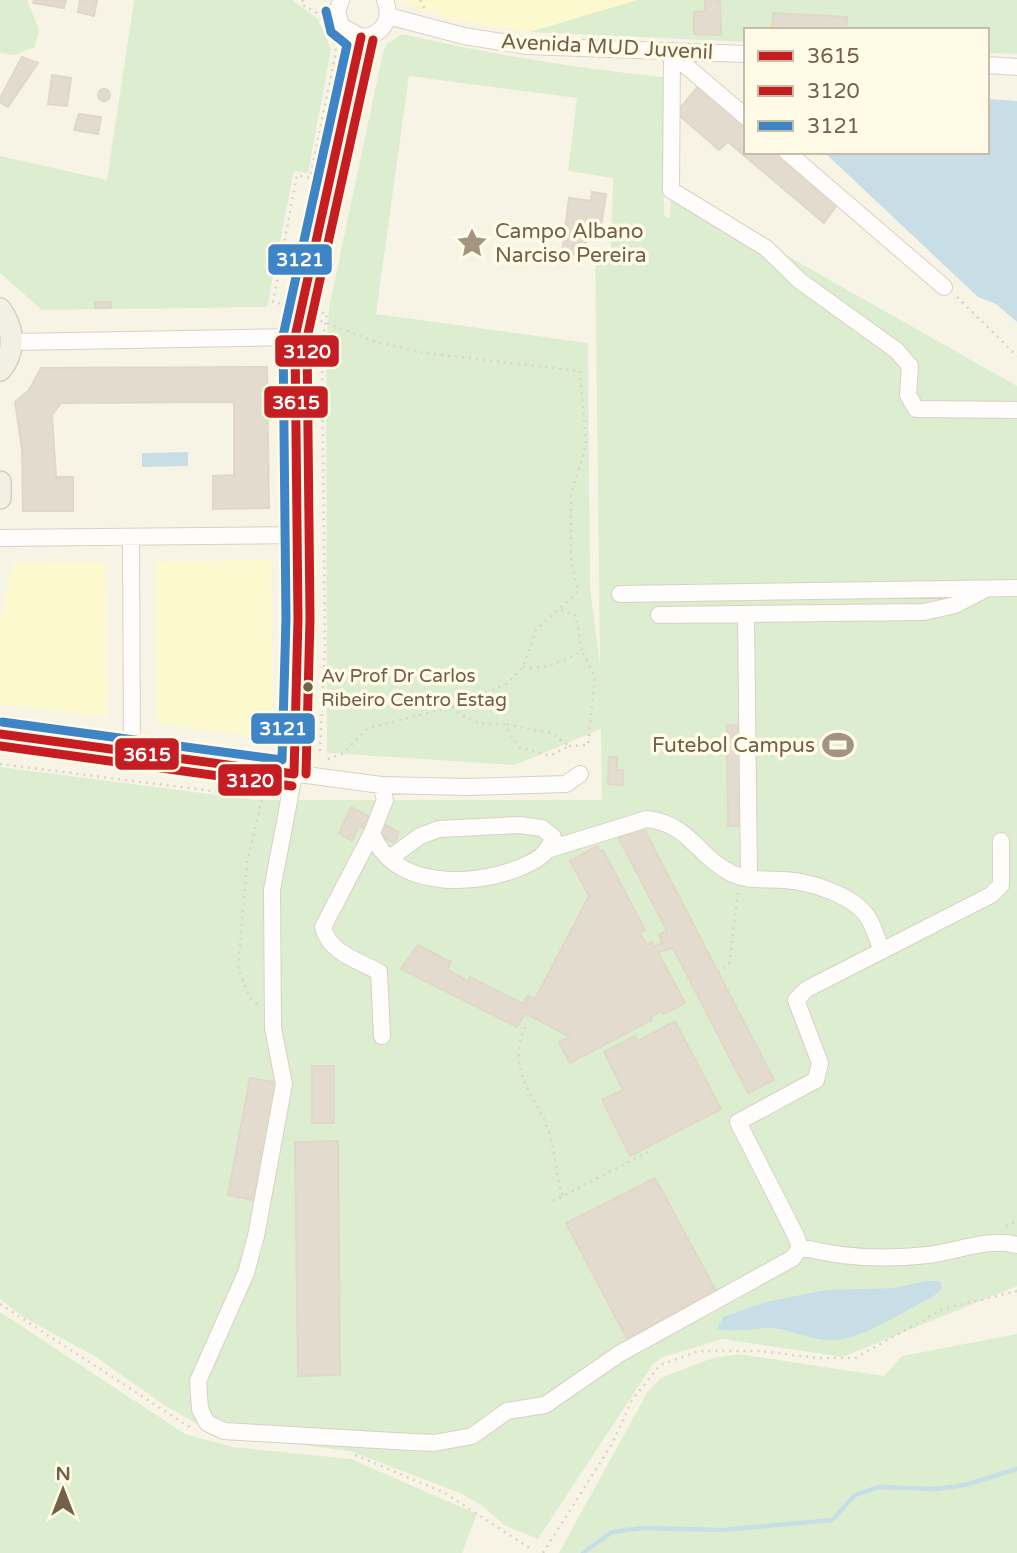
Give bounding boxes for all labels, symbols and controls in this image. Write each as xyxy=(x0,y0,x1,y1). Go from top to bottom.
legend xyxy=(744,28,989,154)
street label: Avenida MUD Juvenil xyxy=(500,29,714,65)
text: 3615 xyxy=(807,44,860,69)
text: 3120 xyxy=(807,79,860,104)
text: 3121 xyxy=(807,114,860,139)
place label: Campo Albano Narciso Pereira xyxy=(495,219,647,268)
place icon: Campo Albano Narciso Pereira xyxy=(455,226,489,260)
line badge: 3121 xyxy=(267,243,333,276)
text: 3121 xyxy=(276,249,324,271)
line badge: 3120 xyxy=(274,334,340,368)
text: 3120 xyxy=(283,341,331,363)
line badge: 3615 xyxy=(263,385,329,419)
text: 3615 xyxy=(272,392,320,414)
place label: Av Prof Dr Carlos Ribeiro Centro Estag xyxy=(321,665,507,711)
marker: Av Prof Dr Carlos Ribeiro Centro Estag xyxy=(301,680,315,694)
line badge: 3121 xyxy=(250,712,316,745)
text: 3121 xyxy=(259,718,307,740)
sports icon: Futebol Campus xyxy=(821,728,855,762)
place label: Futebol Campus xyxy=(652,733,815,758)
line badge: 3615 xyxy=(114,737,180,771)
text: 3615 xyxy=(123,744,171,766)
line badge: 3120 xyxy=(217,763,283,797)
text: 3120 xyxy=(226,770,274,792)
north arrow xyxy=(28,1455,98,1525)
text: N xyxy=(55,1463,71,1485)

